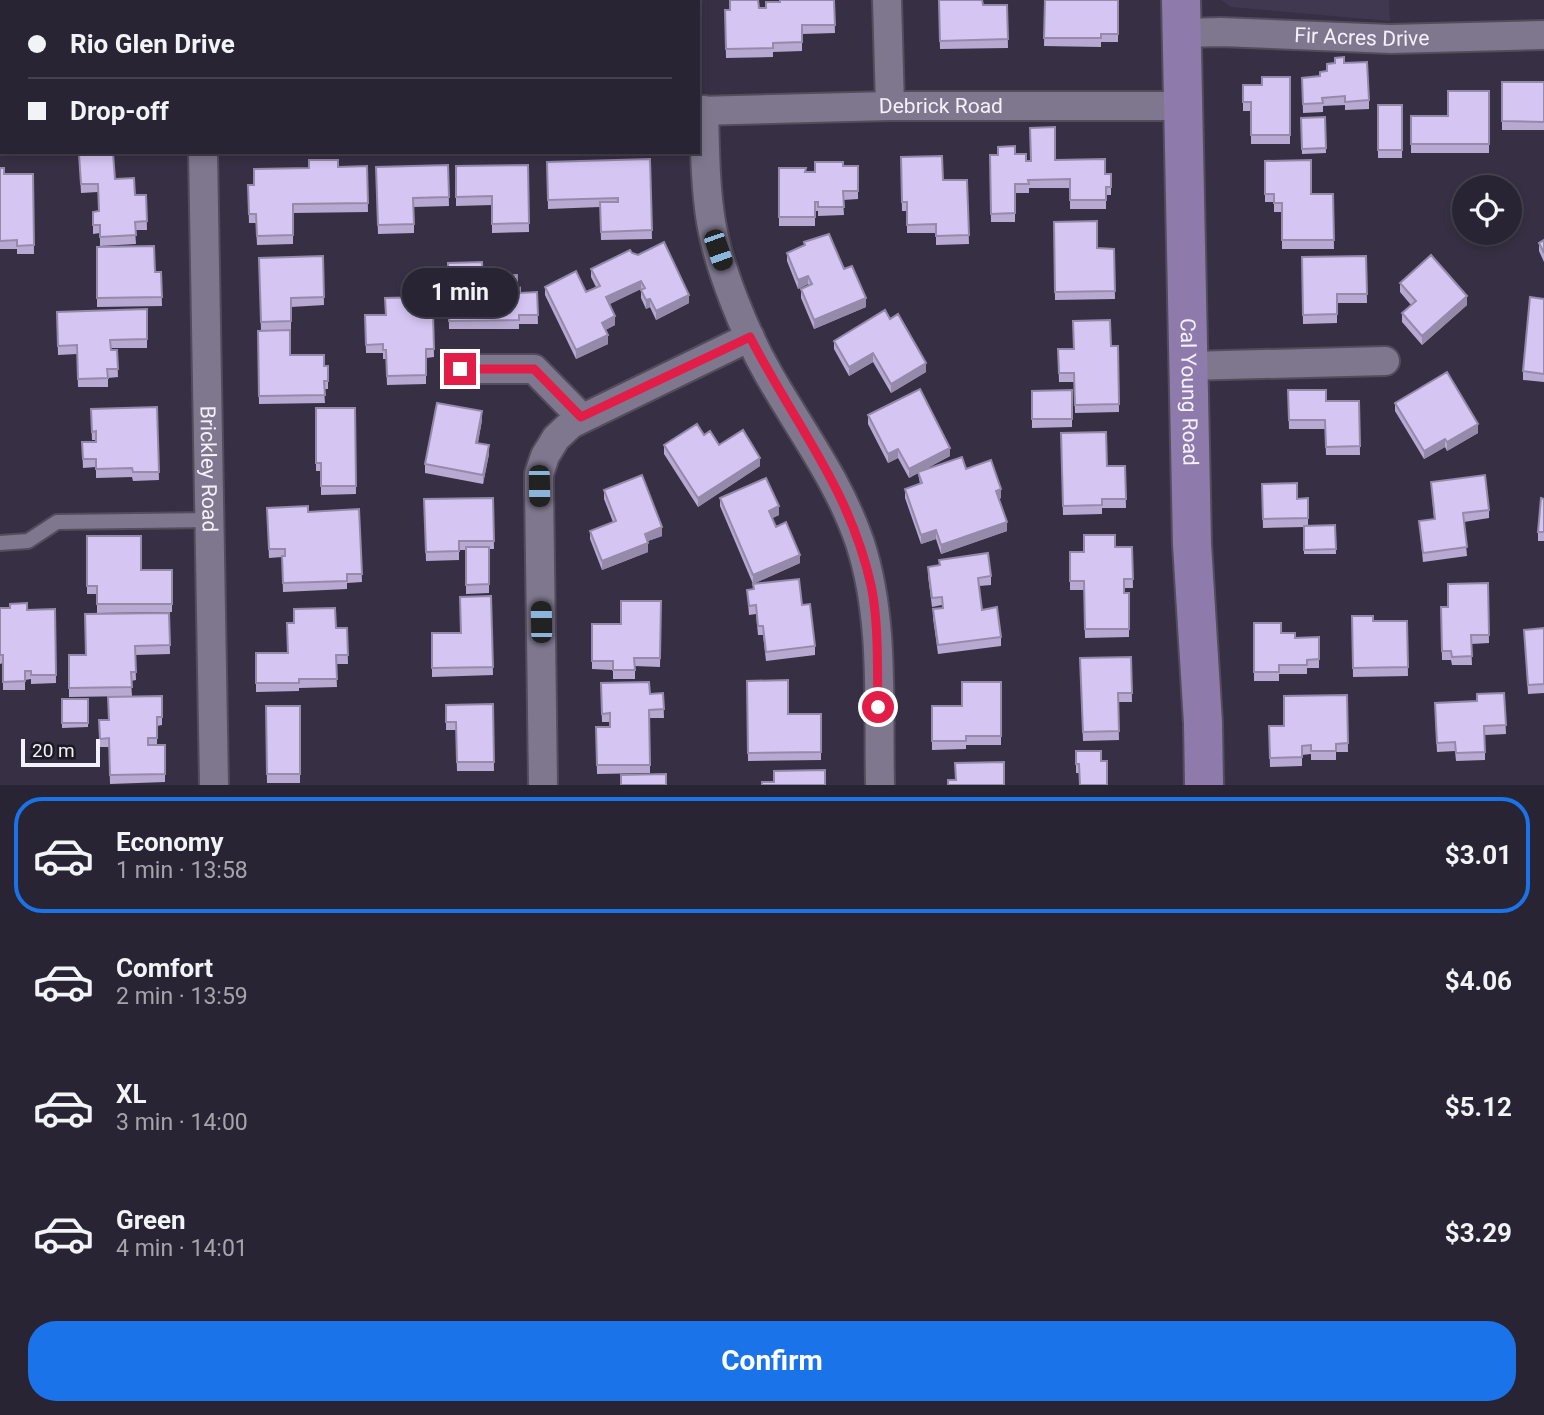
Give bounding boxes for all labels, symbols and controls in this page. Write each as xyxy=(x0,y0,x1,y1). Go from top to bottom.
street label: Fir Acres Drive xyxy=(1294,23,1430,51)
text: Rio Glen Drive xyxy=(70,29,235,59)
street label: Debrick Road xyxy=(879,94,1003,118)
text: Drop-off xyxy=(70,96,169,126)
map controls xyxy=(1452,175,1522,245)
button: locate xyxy=(1452,175,1522,245)
car xyxy=(702,227,735,273)
callout: 1 min xyxy=(402,268,518,316)
text: 1 min xyxy=(431,279,489,306)
street label: Cal Young Road xyxy=(1175,318,1202,466)
route end xyxy=(444,353,476,385)
street label: Brickley Road xyxy=(195,406,222,532)
car xyxy=(529,465,550,507)
car xyxy=(531,601,552,643)
route start xyxy=(862,691,894,723)
scale bar xyxy=(21,736,100,768)
text: 20 m xyxy=(32,739,75,762)
icon: car xyxy=(32,824,95,887)
text: Economy xyxy=(116,827,223,857)
text: $3.01 xyxy=(1445,840,1512,870)
text: 1 min · 13:58 xyxy=(116,857,248,884)
icon: car xyxy=(32,950,95,1013)
text: Comfort xyxy=(116,953,213,983)
text: $4.06 xyxy=(1445,966,1512,996)
text: 2 min · 13:59 xyxy=(116,983,248,1010)
icon: car xyxy=(32,1076,95,1139)
text: XL xyxy=(116,1079,147,1109)
text: $5.12 xyxy=(1445,1092,1512,1122)
text: 3 min · 14:00 xyxy=(116,1109,248,1136)
icon: car xyxy=(32,1202,95,1265)
text: Green xyxy=(116,1205,186,1235)
text: $3.29 xyxy=(1445,1218,1512,1248)
text: 4 min · 14:01 xyxy=(116,1235,248,1262)
button: Confirm xyxy=(28,1321,1516,1401)

